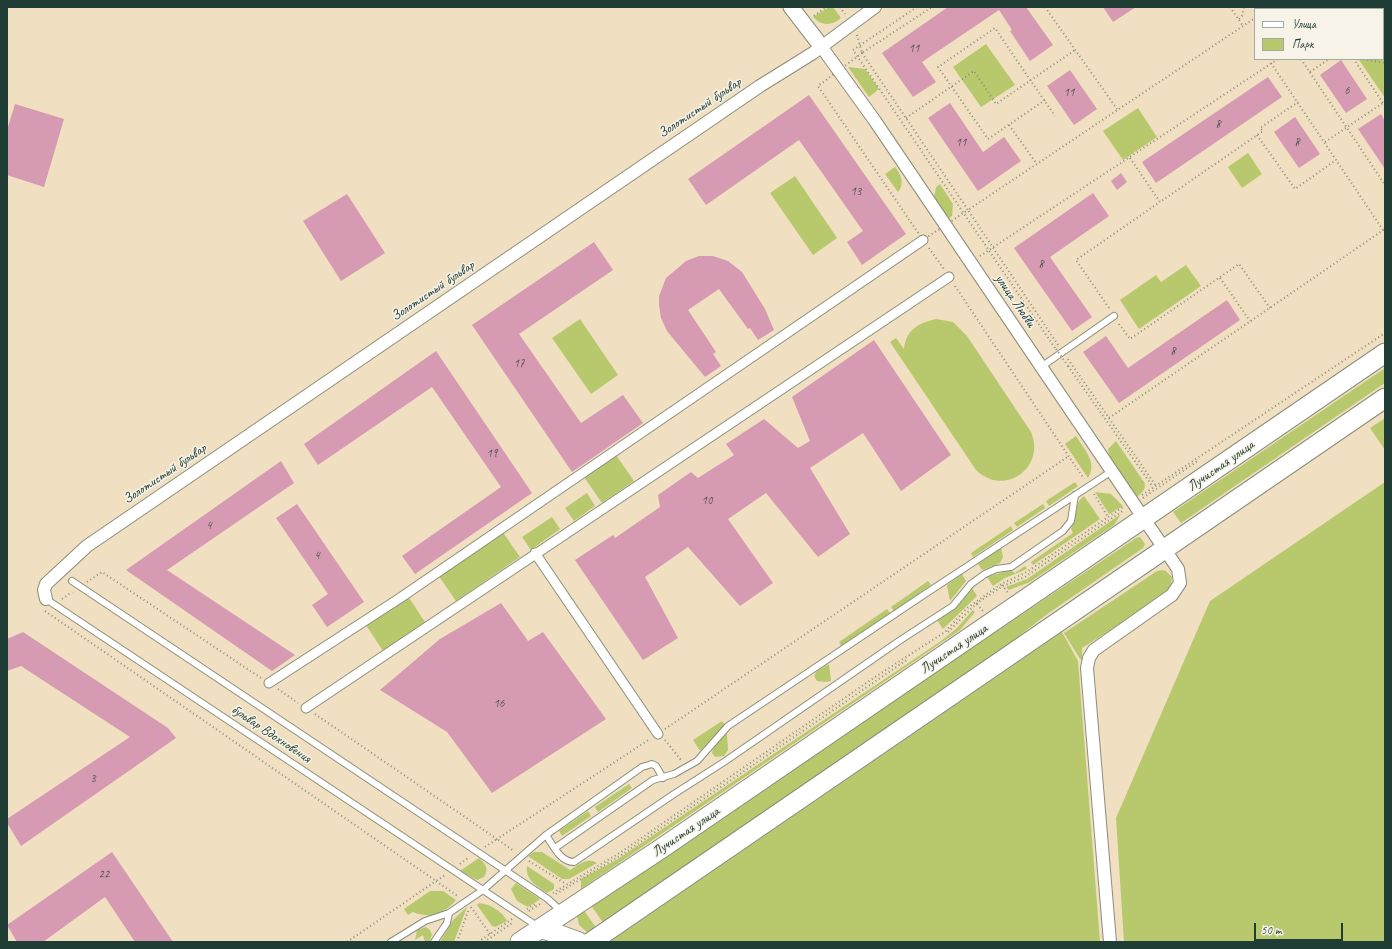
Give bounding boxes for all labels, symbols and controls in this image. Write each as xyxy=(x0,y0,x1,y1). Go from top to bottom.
legend xyxy=(1254,8,1384,60)
text: Улица xyxy=(1292,16,1316,32)
text: Парк xyxy=(1292,36,1313,52)
house number: 11 xyxy=(909,42,919,56)
street label: Золотистый бульвар xyxy=(655,74,745,142)
house number: 6 xyxy=(1344,84,1350,98)
house number: 11 xyxy=(1064,86,1074,100)
house number: 8 xyxy=(1215,118,1221,132)
house number: 11 xyxy=(956,136,966,150)
house number: 8 xyxy=(1294,136,1300,150)
house number: 13 xyxy=(851,185,861,199)
street label: Золотистый бульвар xyxy=(388,257,478,325)
house number: 8 xyxy=(1038,258,1044,272)
street label: улица Любви xyxy=(991,271,1039,331)
house number: 8 xyxy=(1170,345,1176,359)
house number: 17 xyxy=(514,357,524,371)
street label: Лучистая улица xyxy=(1184,437,1258,495)
street label: Золотистый бульвар xyxy=(120,440,210,508)
house number: 19 xyxy=(487,447,497,461)
house number: 10 xyxy=(702,494,712,508)
house number: 4 xyxy=(206,519,212,533)
house number: 4 xyxy=(314,549,320,563)
street label: Лучистая улица xyxy=(917,620,991,678)
house number: 16 xyxy=(494,697,504,711)
street label: бульвар Вдохновения xyxy=(228,701,314,767)
house number: 3 xyxy=(90,772,96,786)
street label: Лучистая улица xyxy=(649,803,723,861)
house number: 22 xyxy=(99,868,109,882)
scale bar xyxy=(1256,915,1345,941)
text: 50 m xyxy=(1261,922,1281,938)

